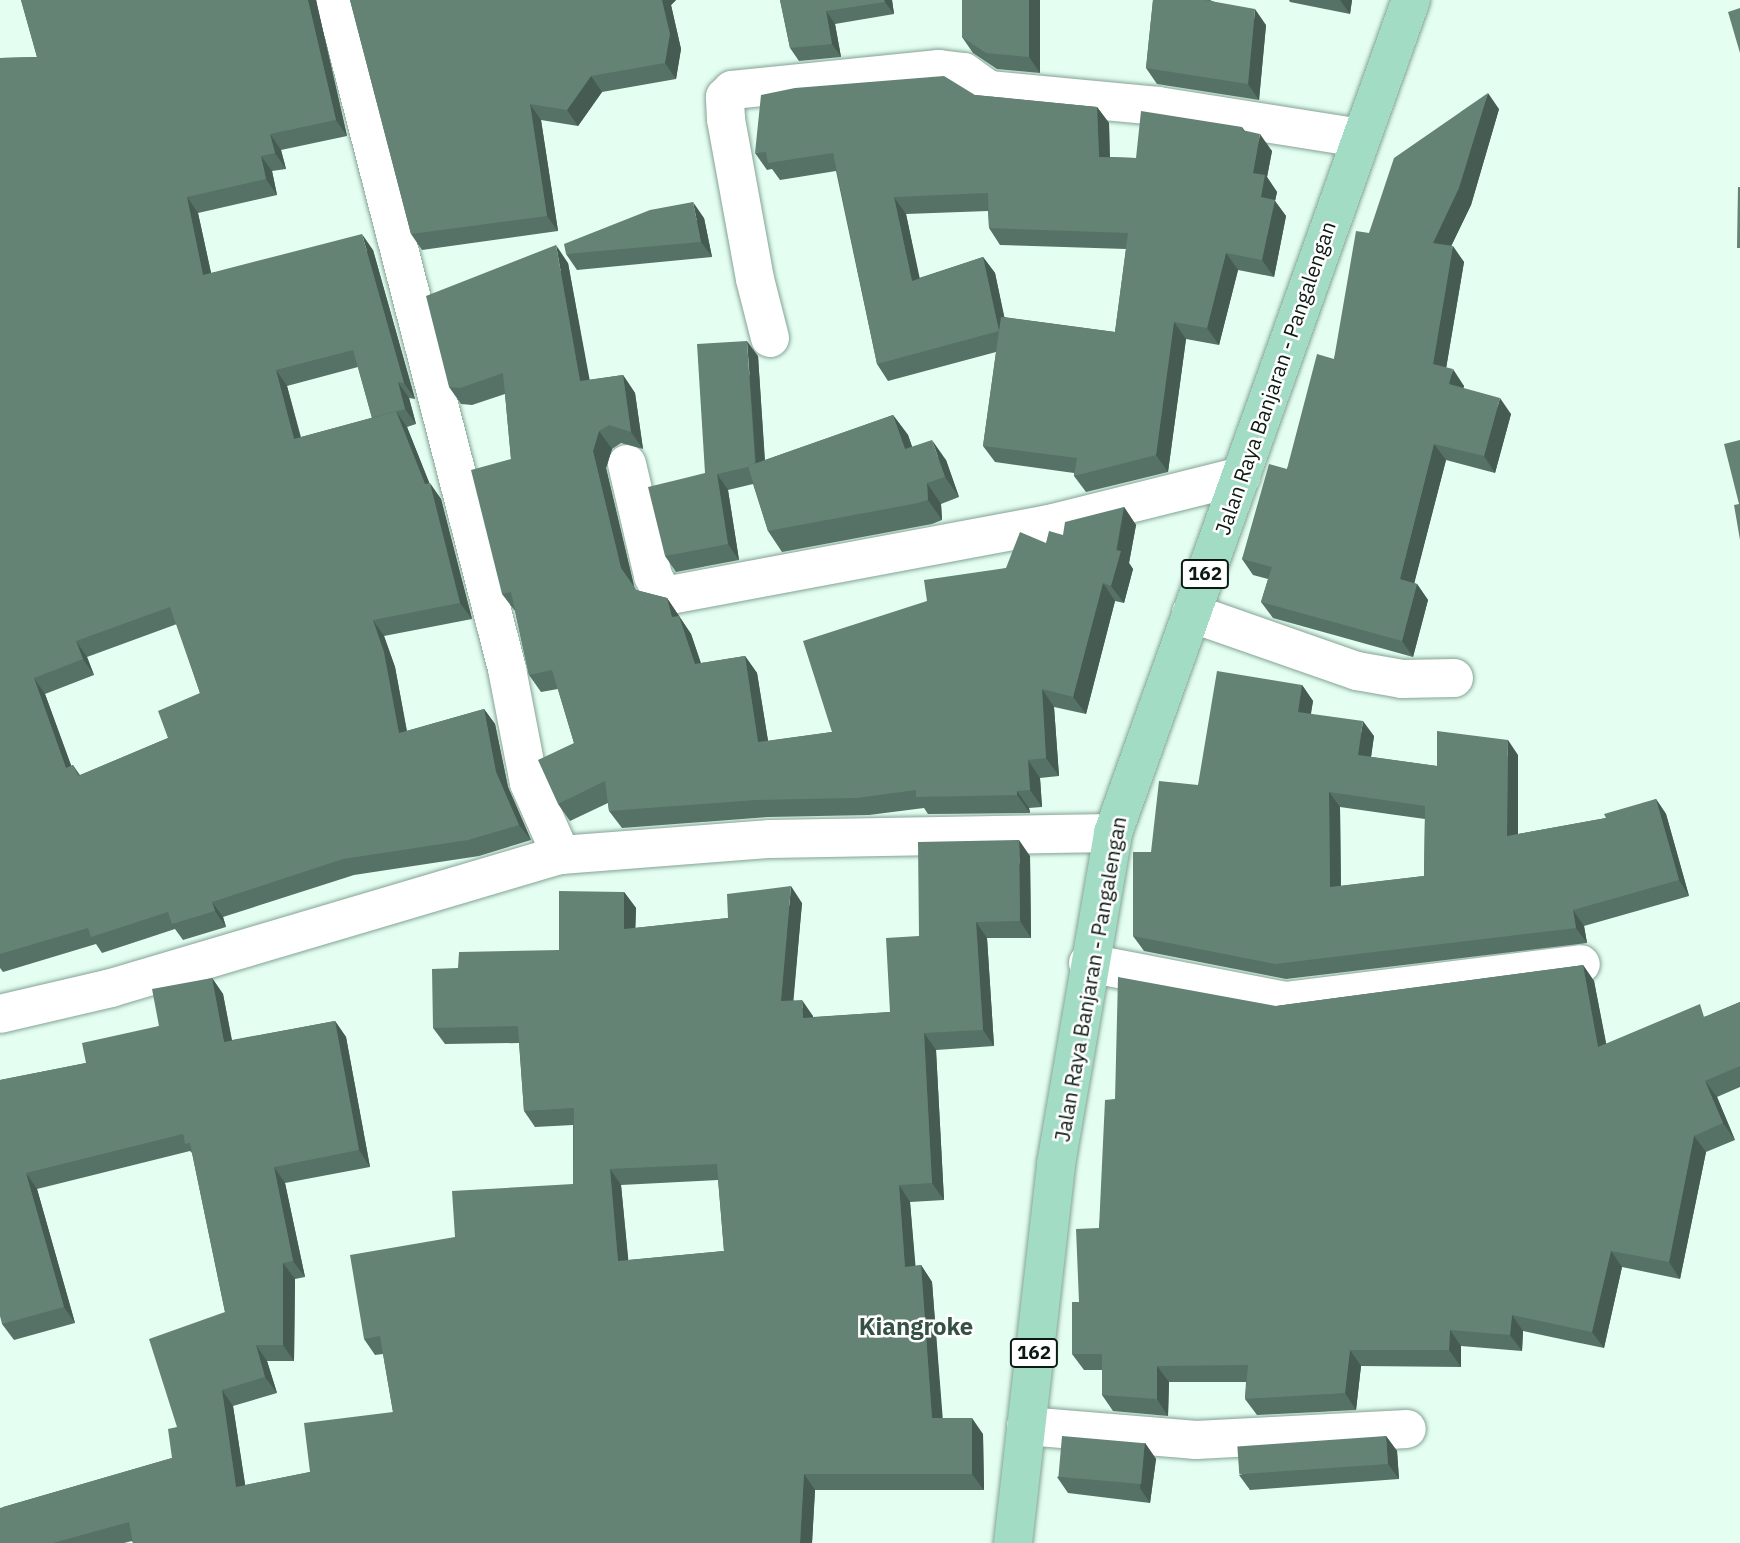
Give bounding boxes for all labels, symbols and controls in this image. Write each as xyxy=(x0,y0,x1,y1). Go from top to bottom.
street label: Jalan Raya Banjaran - Pangalengan xyxy=(1209,218,1341,538)
road number: 162 xyxy=(1180,558,1230,590)
street label: Jalan Raya Banjaran - Pangalengan xyxy=(1049,814,1131,1144)
district label: Kiangroke xyxy=(859,1313,973,1341)
road number: 162 xyxy=(1010,1338,1058,1368)

